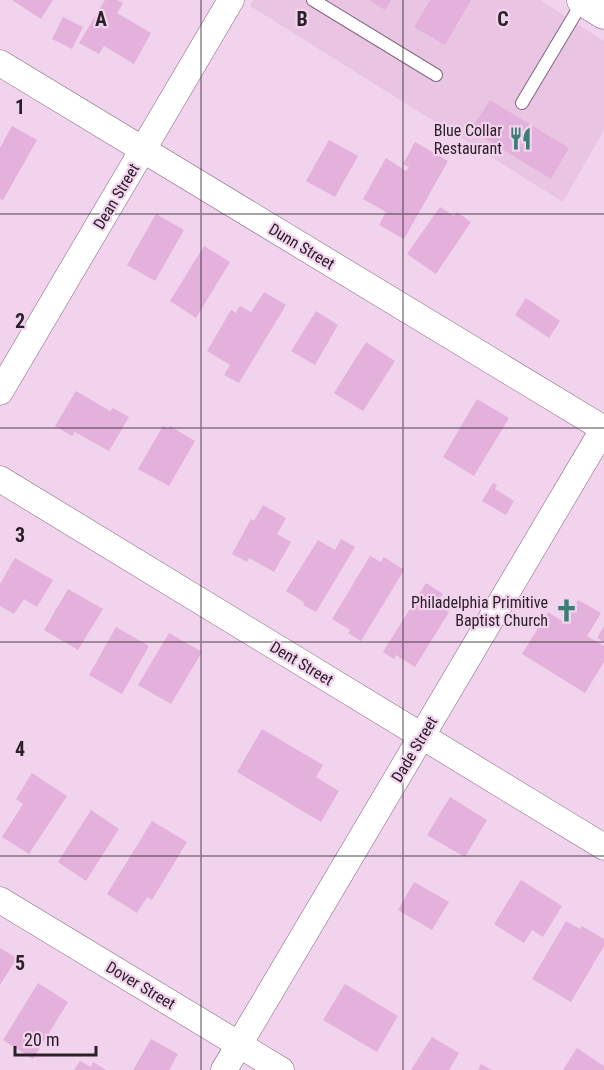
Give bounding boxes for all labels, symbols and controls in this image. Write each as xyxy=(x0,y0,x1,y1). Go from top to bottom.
text: A xyxy=(95,7,107,31)
text: B xyxy=(296,7,308,31)
text: C xyxy=(497,7,509,31)
text: 1 xyxy=(15,95,25,119)
place label: Blue Collar Restaurant xyxy=(434,121,502,158)
restaurant icon: Blue Collar Restaurant xyxy=(507,126,533,152)
street label: Dean Street xyxy=(89,160,144,233)
street label: Dunn Street xyxy=(265,219,338,274)
text: 2 xyxy=(15,309,25,333)
text: 3 xyxy=(15,523,25,547)
place label: Philadelphia Primitive Baptist Church xyxy=(411,593,548,630)
church icon: Philadelphia Primitive Baptist Church xyxy=(553,598,579,624)
street label: Dent Street xyxy=(267,637,337,690)
street label: Dade Street xyxy=(387,713,442,786)
text: 4 xyxy=(15,737,25,761)
text: 5 xyxy=(15,951,25,975)
street label: Dover Street xyxy=(103,957,179,1014)
scale bar xyxy=(15,1019,96,1057)
text: 20 m xyxy=(24,1029,59,1050)

